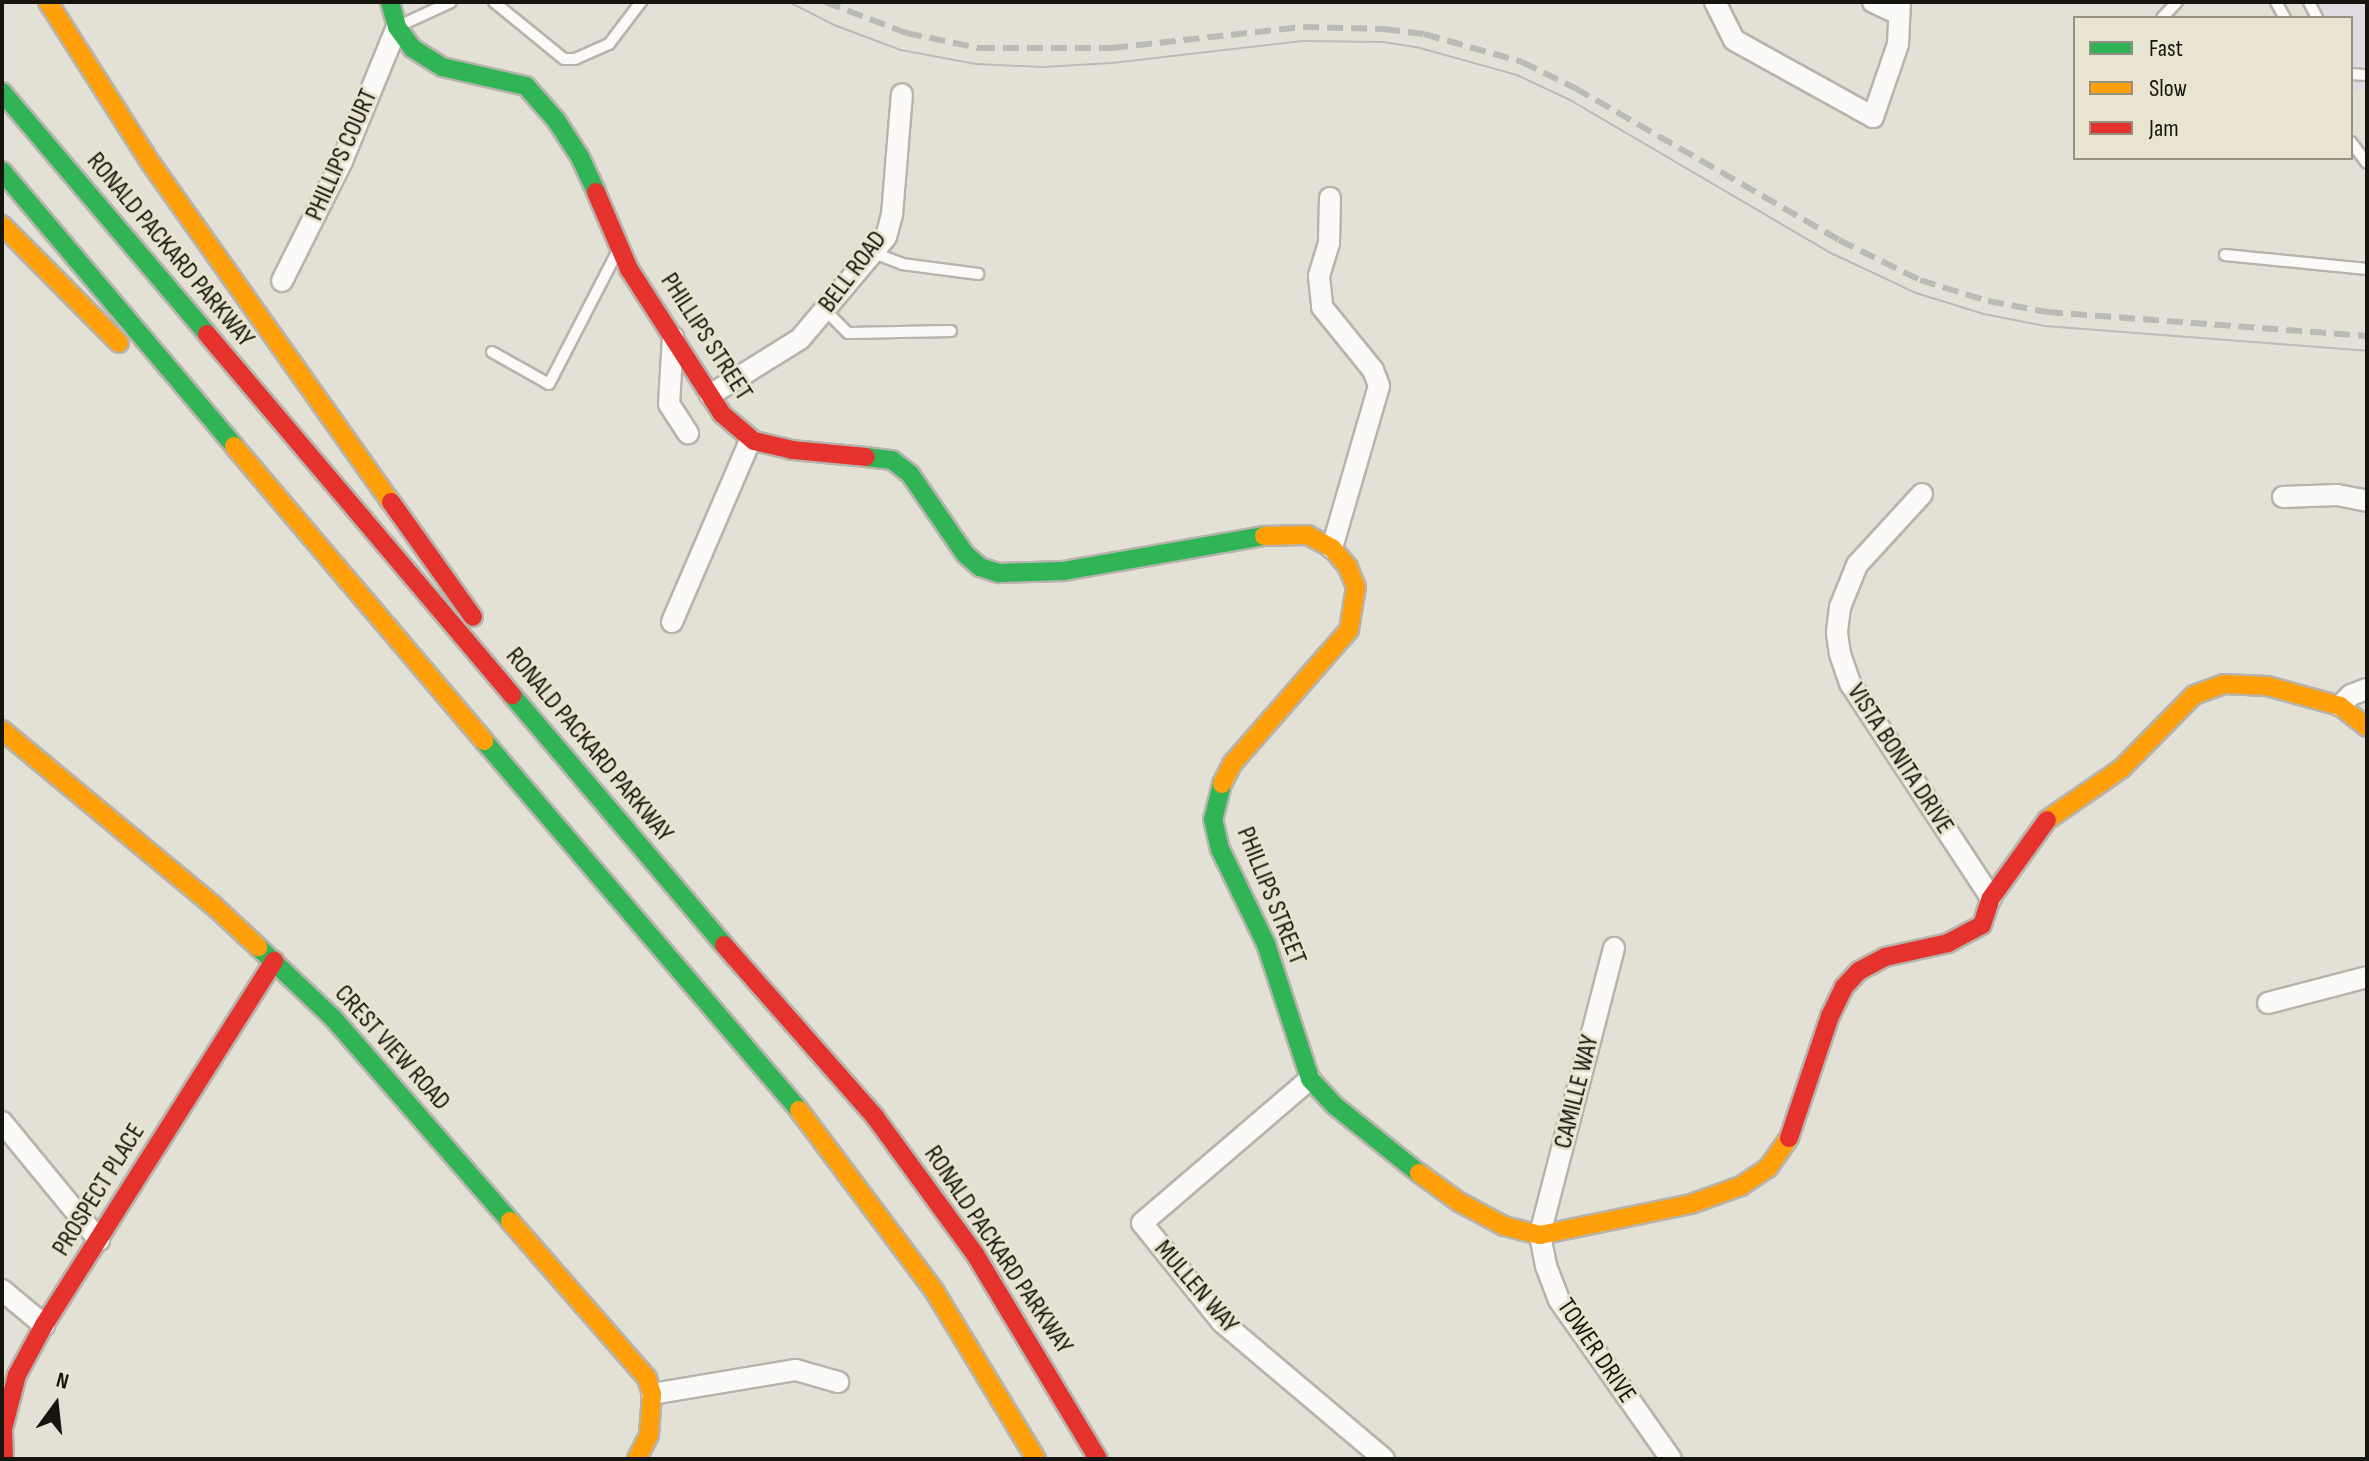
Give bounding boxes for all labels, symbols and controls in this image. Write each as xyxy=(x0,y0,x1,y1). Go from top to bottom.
legend xyxy=(2073,16,2353,160)
text: Fast xyxy=(2149,34,2183,63)
text: Slow xyxy=(2149,74,2187,103)
street label: PHILLIPS COURT xyxy=(299,84,385,226)
text: Jam xyxy=(2149,114,2179,143)
street label: RONALD PACKARD PARKWAY xyxy=(80,146,260,354)
street label: BELL ROAD xyxy=(812,225,894,319)
street label: PHILLIPS STREET xyxy=(653,267,759,407)
street label: RONALD PACKARD PARKWAY xyxy=(499,641,679,849)
street label: VISTA BONITA DRIVE xyxy=(1840,678,1960,840)
street label: PHILLIPS STREET xyxy=(1229,823,1313,969)
street label: CREST VIEW ROAD xyxy=(328,979,456,1117)
street label: CAMILLE WAY xyxy=(1548,1032,1606,1152)
street label: PROSPECT PLACE xyxy=(46,1118,152,1262)
street label: RONALD PACKARD PARKWAY xyxy=(917,1140,1079,1360)
street label: MULLEN WAY xyxy=(1147,1234,1245,1340)
street label: TOWER DRIVE xyxy=(1550,1293,1642,1409)
north arrow xyxy=(16,1365,96,1445)
text: N xyxy=(53,1367,72,1396)

